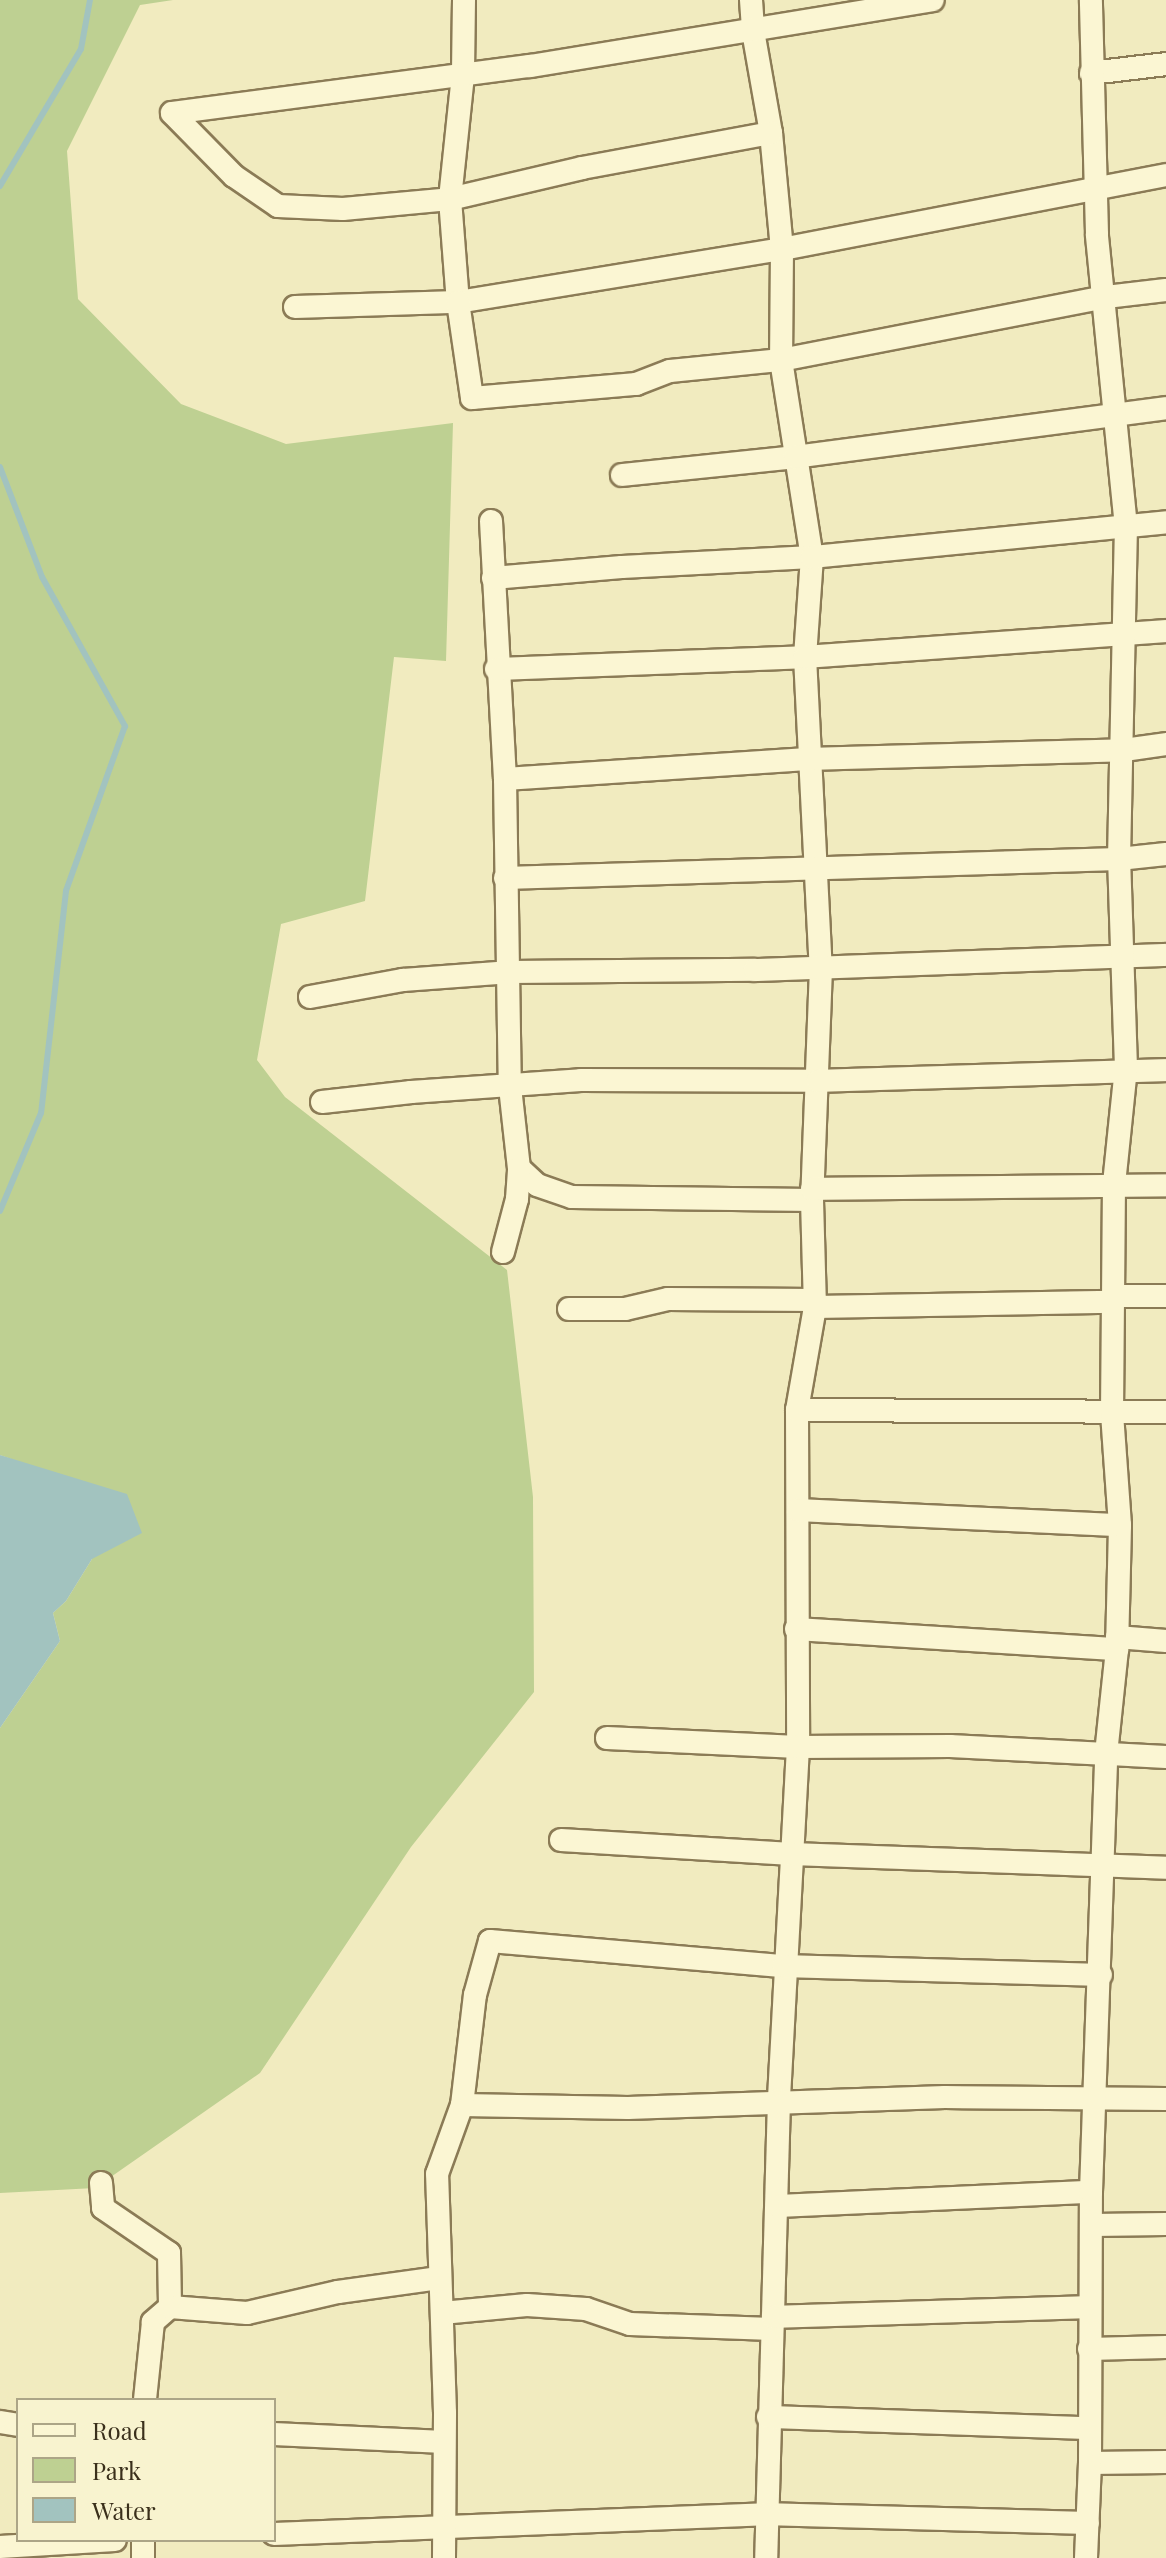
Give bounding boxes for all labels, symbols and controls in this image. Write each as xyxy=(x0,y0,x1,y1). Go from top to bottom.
legend xyxy=(16,2398,276,2542)
text: Road xyxy=(92,2414,147,2446)
text: Park xyxy=(92,2454,141,2486)
text: Water xyxy=(92,2494,156,2526)

